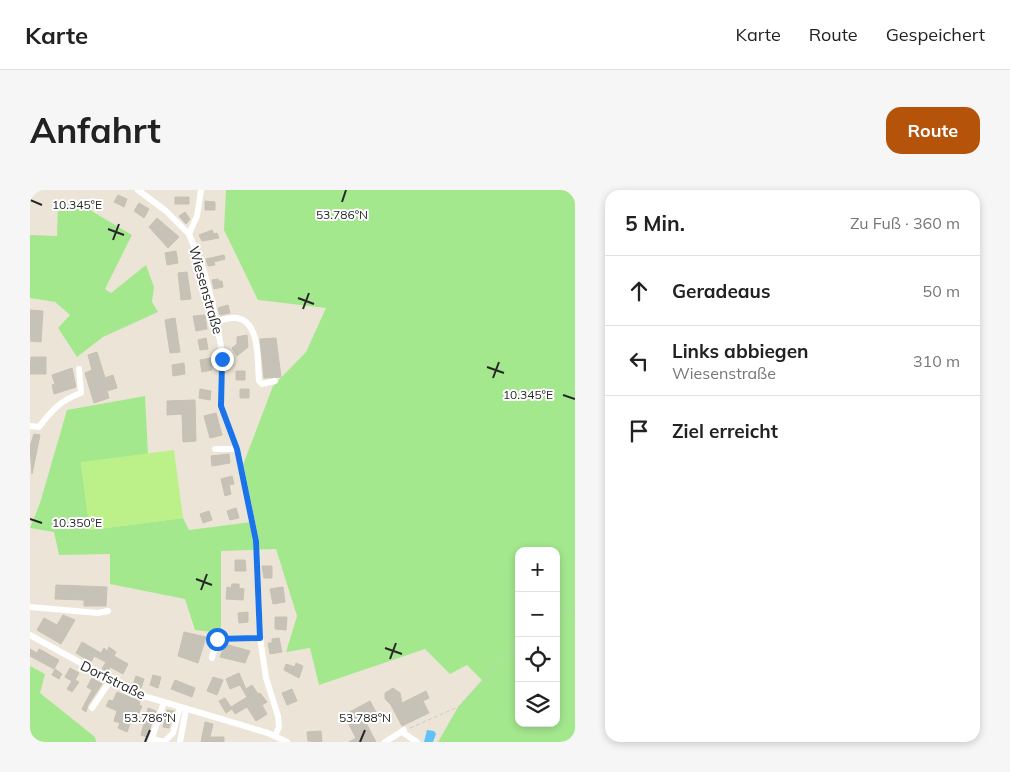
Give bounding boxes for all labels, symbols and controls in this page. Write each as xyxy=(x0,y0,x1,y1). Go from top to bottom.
text: Karte xyxy=(25,20,88,50)
text: Karte xyxy=(736,23,781,46)
text: Route xyxy=(809,23,858,46)
text: Gespeichert xyxy=(886,23,985,46)
button: Route xyxy=(886,107,980,154)
text: Anfahrt xyxy=(30,108,161,152)
text: 10.345°E xyxy=(52,197,102,212)
text: 53.786°N xyxy=(316,207,368,222)
text: 5 Min. xyxy=(625,210,685,236)
text: Zu Fuß · 360 m xyxy=(850,213,960,233)
street label: Wiesenstraße xyxy=(185,244,227,336)
icon: ahead xyxy=(625,277,653,305)
text: Geradeaus xyxy=(672,279,770,303)
text: 50 m xyxy=(923,281,960,301)
text: Links abbiegen xyxy=(672,339,809,363)
icon: left xyxy=(625,347,653,375)
route end xyxy=(211,348,234,371)
text: 310 m xyxy=(913,351,960,371)
text: Wiesenstraße xyxy=(672,363,776,383)
text: 10.345°E xyxy=(503,387,553,402)
icon: arrive xyxy=(625,417,653,445)
text: Ziel erreicht xyxy=(672,419,778,443)
text: 10.350°E xyxy=(52,515,102,530)
map controls xyxy=(515,547,560,727)
button: + xyxy=(515,547,560,592)
button: − xyxy=(515,592,560,637)
route start xyxy=(206,628,229,651)
button: locate xyxy=(515,637,560,682)
street label: Dorfstraße xyxy=(77,657,149,703)
button: layers xyxy=(515,682,560,727)
text: 53.786°N xyxy=(124,710,176,725)
text: 53.788°N xyxy=(339,710,391,725)

